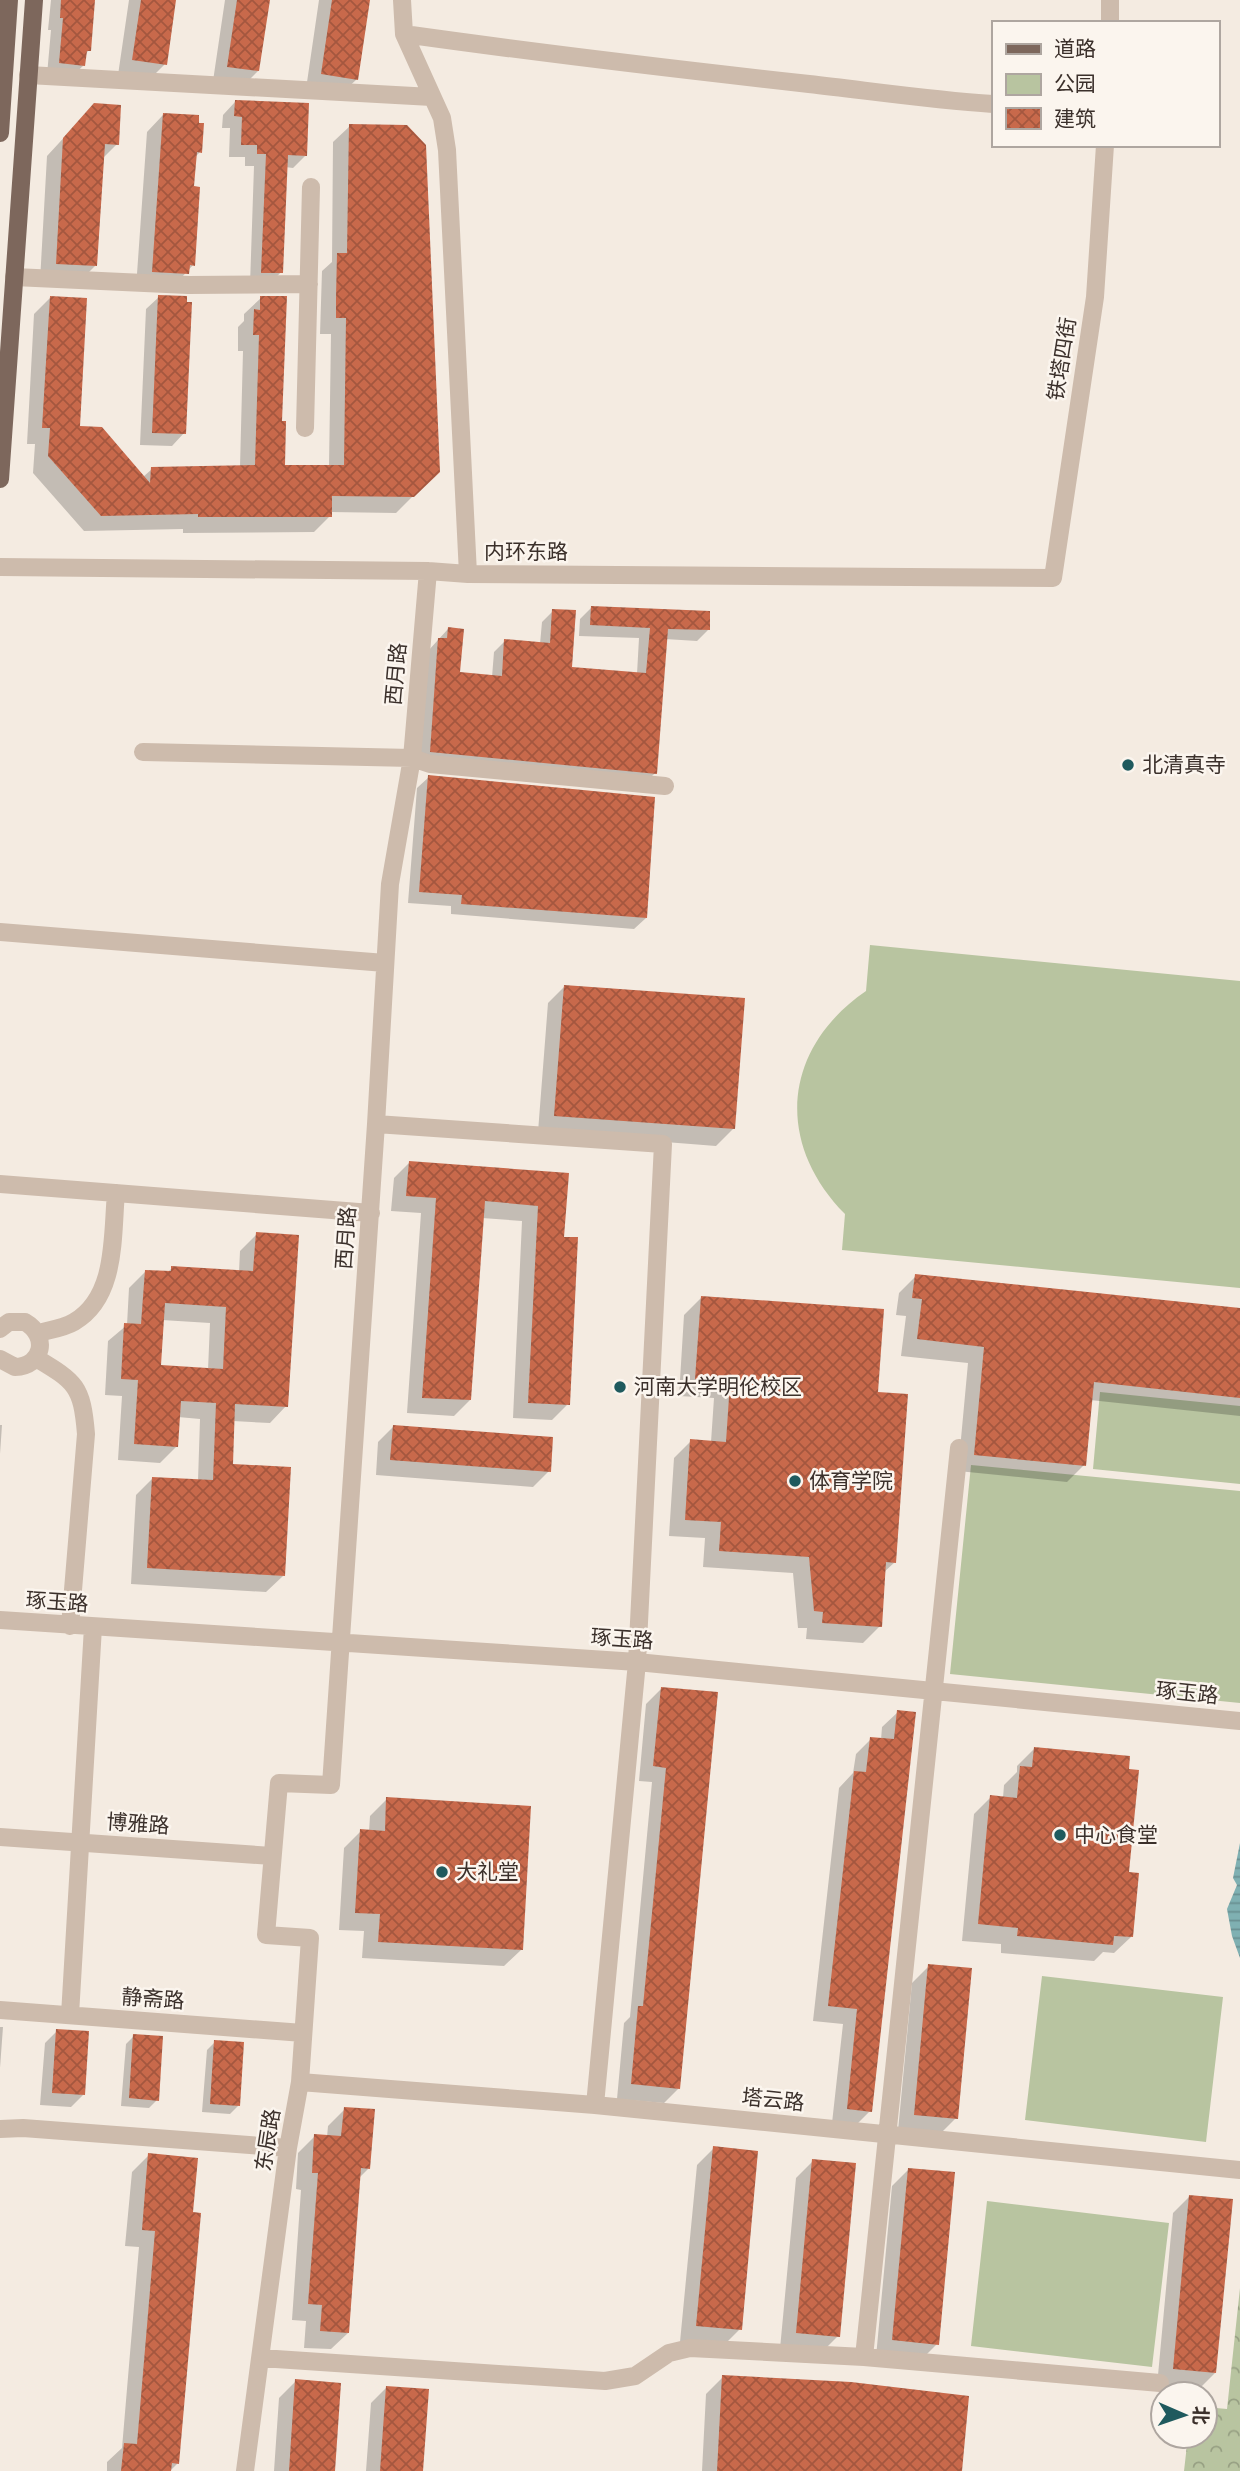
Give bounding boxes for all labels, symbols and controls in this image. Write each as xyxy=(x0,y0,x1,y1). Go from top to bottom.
legend xyxy=(992,21,1219,147)
text: 道路 xyxy=(1054,35,1096,60)
text: 公园 xyxy=(1054,70,1096,95)
text: 建筑 xyxy=(1054,105,1096,130)
street label: 铁塔四街 xyxy=(1042,315,1079,402)
street label: 内环东路 xyxy=(484,538,568,563)
street label: 西月路 xyxy=(379,641,410,706)
place label: 北清真寺 xyxy=(1142,751,1226,776)
marker: 北清真寺 xyxy=(1120,757,1136,773)
street label: 西月路 xyxy=(330,1206,359,1270)
place label: 河南大学明伦校区 xyxy=(634,1373,802,1398)
marker: 河南大学明伦校区 xyxy=(612,1379,628,1395)
place label: 体育学院 xyxy=(809,1467,893,1492)
marker: 体育学院 xyxy=(787,1473,803,1489)
street label: 琢玉路 xyxy=(25,1586,89,1615)
street label: 琢玉路 xyxy=(590,1623,654,1652)
street label: 琢玉路 xyxy=(1155,1676,1220,1707)
street label: 博雅路 xyxy=(106,1808,170,1837)
place label: 中心食堂 xyxy=(1074,1821,1158,1846)
marker: 中心食堂 xyxy=(1052,1827,1068,1843)
place label: 大礼堂 xyxy=(456,1858,519,1883)
marker: 大礼堂 xyxy=(434,1864,450,1880)
street label: 静斋路 xyxy=(121,1983,185,2012)
street label: 塔云路 xyxy=(741,2083,806,2114)
street label: 东辰路 xyxy=(249,2107,284,2173)
north arrow xyxy=(1149,2380,1219,2450)
text: 北 xyxy=(1190,2406,1213,2426)

